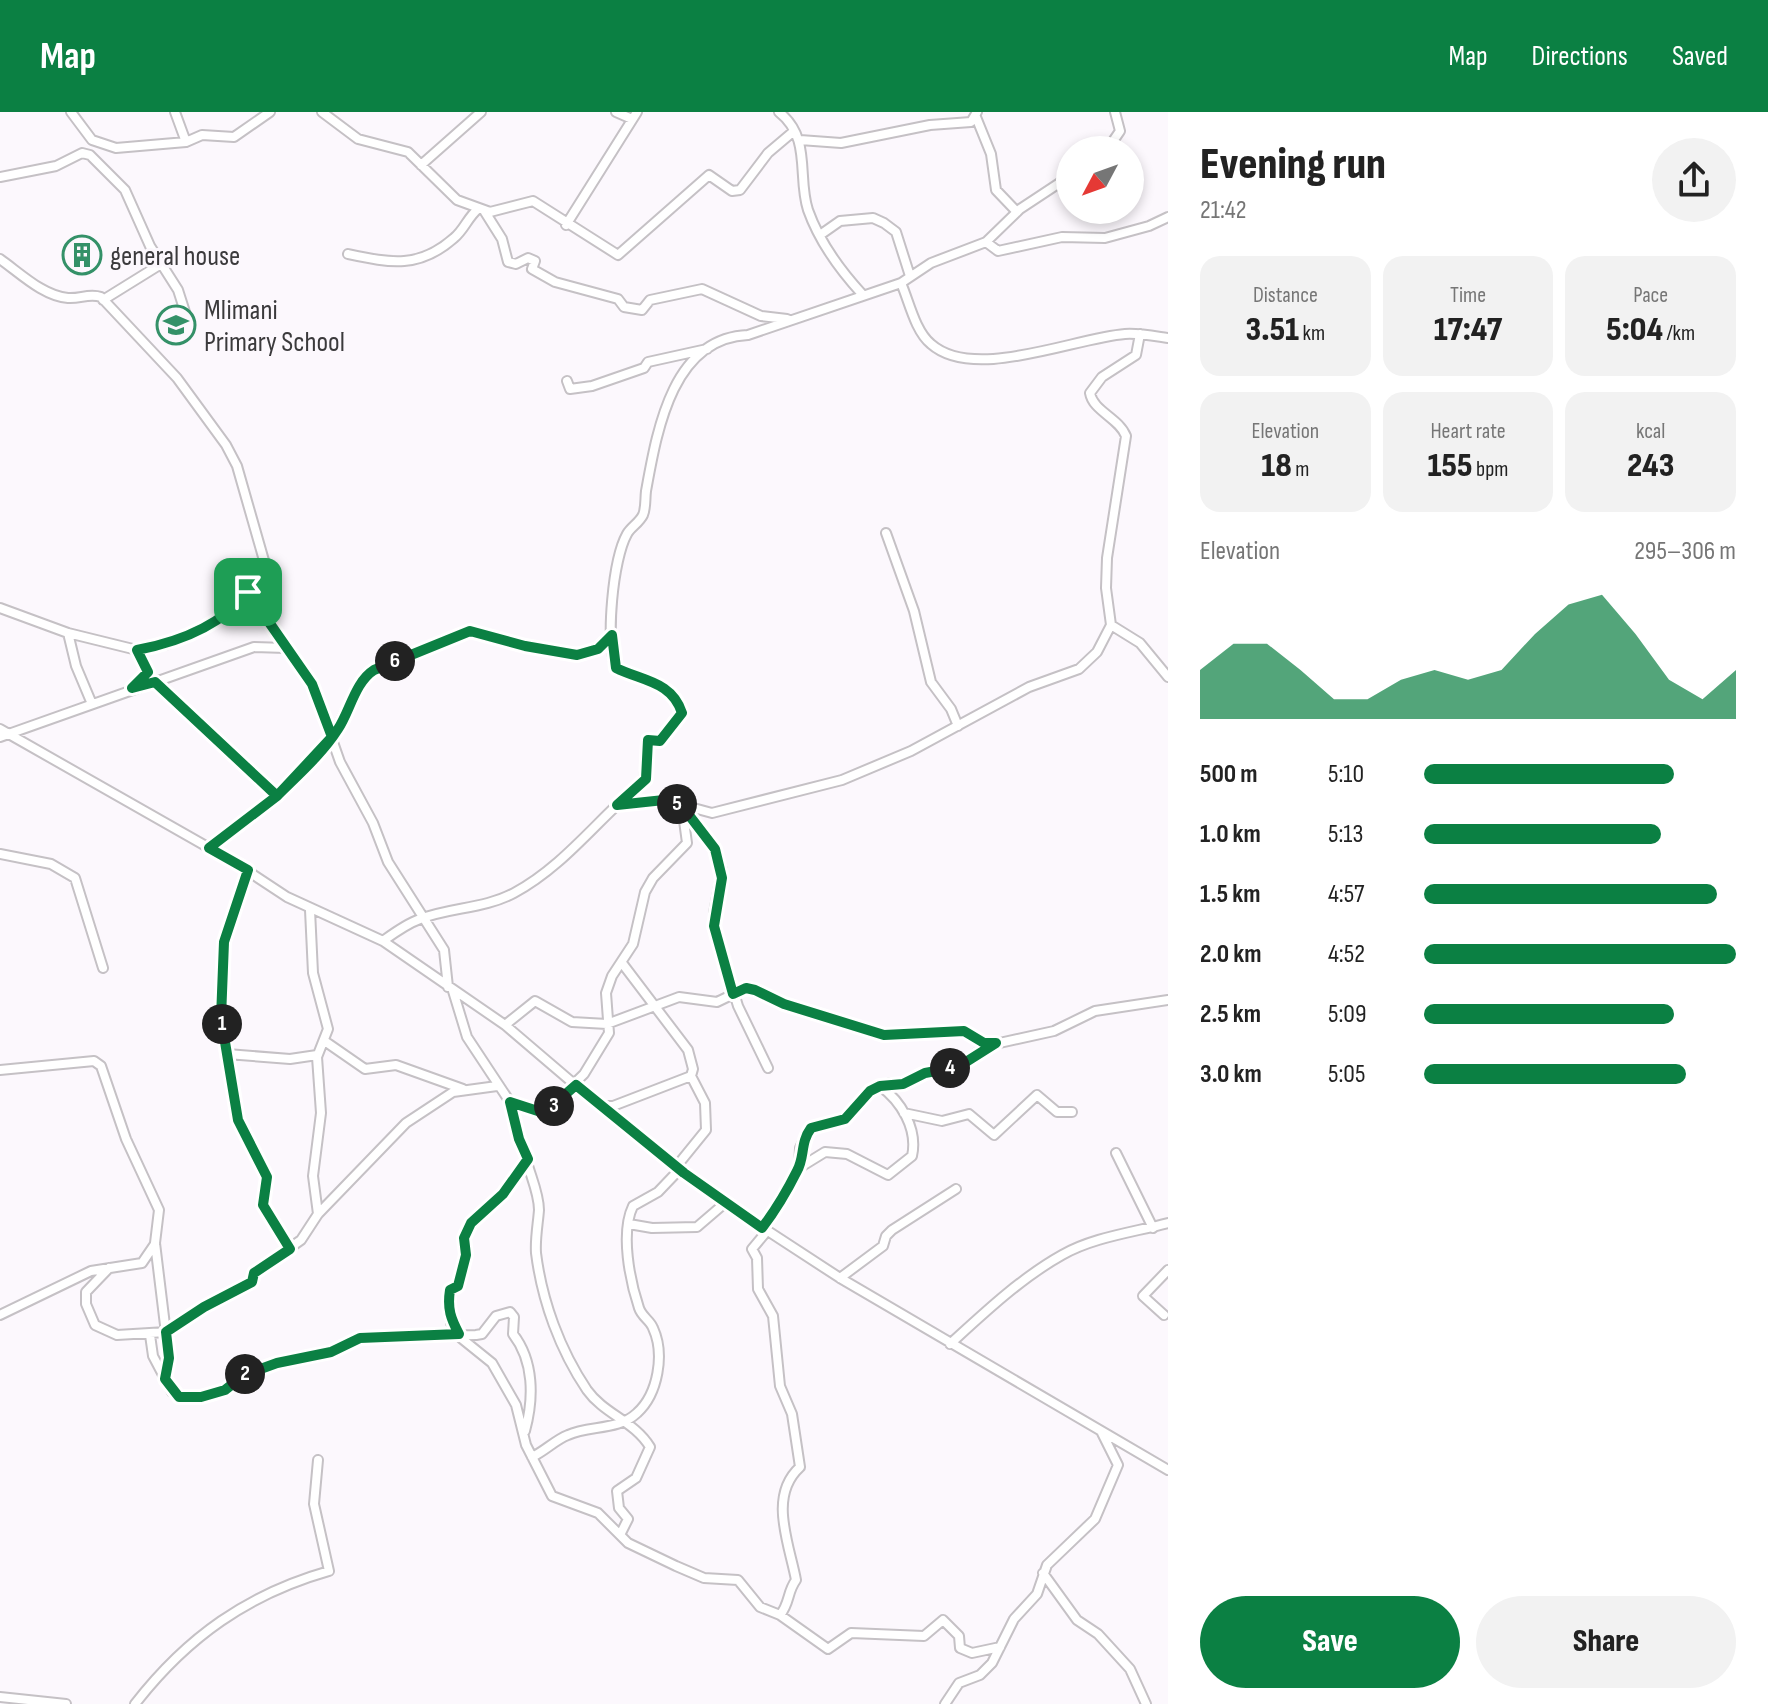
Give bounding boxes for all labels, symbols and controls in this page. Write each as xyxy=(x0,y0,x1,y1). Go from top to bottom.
text: Map xyxy=(40,34,96,79)
text: Map xyxy=(1449,40,1488,73)
text: Directions xyxy=(1532,40,1628,73)
text: Saved xyxy=(1672,40,1728,73)
north arrow xyxy=(1056,136,1144,224)
map controls xyxy=(1056,136,1144,224)
text: Evening run xyxy=(1200,138,1386,191)
button: share xyxy=(1652,138,1736,222)
text: 21:42 xyxy=(1200,195,1247,226)
building icon: general house xyxy=(61,234,103,276)
place label: general house xyxy=(110,240,240,273)
text: Distance xyxy=(1253,282,1318,309)
text: Time xyxy=(1450,282,1486,309)
text: Pace xyxy=(1633,282,1668,309)
place label: Mlimani Primary School xyxy=(204,294,345,359)
school or university icon: Mlimani Primary School xyxy=(155,304,197,346)
text: 3.51 xyxy=(1246,309,1299,350)
text: 17:47 xyxy=(1434,309,1502,350)
text: 5:04 xyxy=(1606,309,1663,350)
text: km xyxy=(1299,320,1325,347)
text: /km xyxy=(1663,320,1695,347)
text: Elevation xyxy=(1251,418,1319,445)
text: Heart rate xyxy=(1430,418,1506,445)
text: kcal xyxy=(1636,418,1665,445)
text: 18 xyxy=(1261,445,1292,486)
text: 155 xyxy=(1428,445,1473,486)
text: 243 xyxy=(1627,445,1674,486)
text: m xyxy=(1292,456,1309,483)
text: bpm xyxy=(1473,456,1508,483)
text: Elevation xyxy=(1200,536,1280,567)
text: 295–306 m xyxy=(1634,536,1736,567)
pin xyxy=(214,558,282,626)
icon: arrive xyxy=(226,570,270,614)
pin: 6 xyxy=(375,641,415,681)
text: 6 xyxy=(390,647,400,674)
text: 500 m xyxy=(1200,759,1257,790)
text: 5:10 xyxy=(1328,759,1364,790)
pin: 5 xyxy=(657,784,697,824)
text: 5 xyxy=(672,790,682,817)
text: 1.0 km xyxy=(1200,819,1261,850)
text: 5:13 xyxy=(1328,819,1363,850)
text: 1.5 km xyxy=(1200,879,1260,910)
text: 4:57 xyxy=(1328,879,1365,910)
text: 2.0 km xyxy=(1200,939,1261,970)
text: 4:52 xyxy=(1328,939,1365,970)
text: 2.5 km xyxy=(1200,999,1261,1030)
text: 5:09 xyxy=(1328,999,1366,1030)
pin: 1 xyxy=(202,1004,242,1044)
text: 1 xyxy=(218,1010,226,1037)
pin: 4 xyxy=(930,1048,970,1088)
text: 4 xyxy=(945,1054,955,1081)
text: 3.0 km xyxy=(1200,1059,1262,1090)
text: 5:05 xyxy=(1328,1059,1365,1090)
pin: 3 xyxy=(534,1086,574,1126)
text: 3 xyxy=(549,1092,559,1119)
pin: 2 xyxy=(225,1354,265,1394)
text: 2 xyxy=(240,1360,250,1387)
button: Save xyxy=(1200,1596,1460,1688)
button: Share xyxy=(1476,1596,1736,1688)

